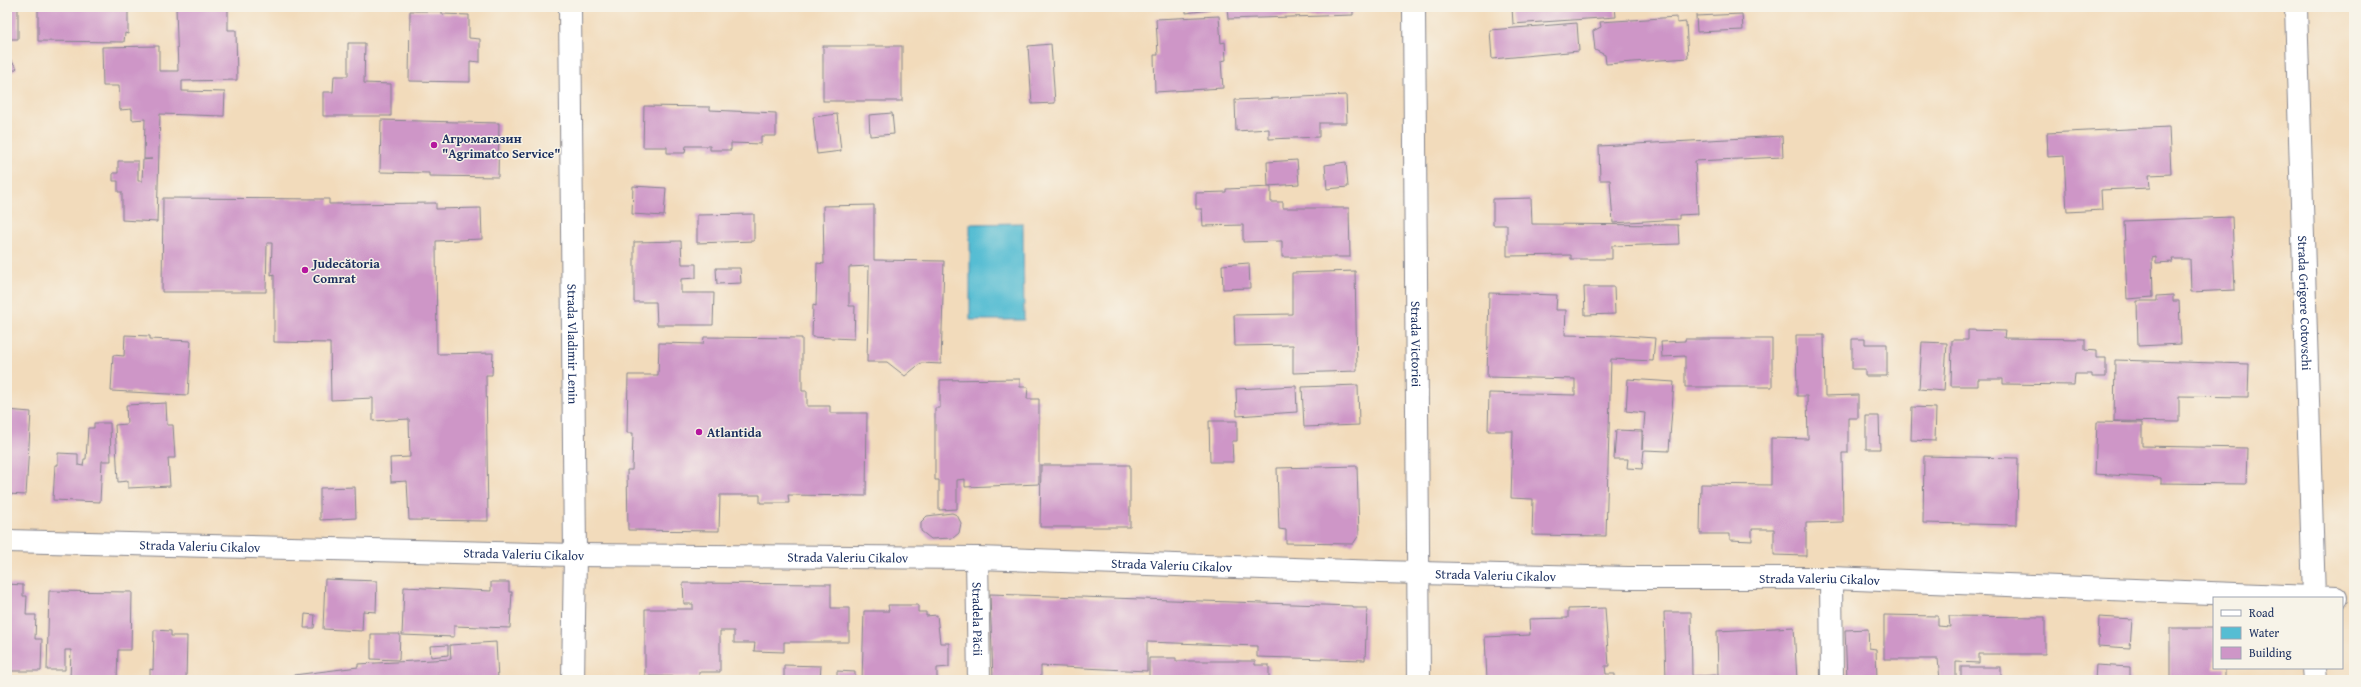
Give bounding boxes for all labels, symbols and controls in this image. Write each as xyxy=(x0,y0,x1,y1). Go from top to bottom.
place label: Агромагазин "Agrimatco Service" xyxy=(442,129,561,163)
marker: Агромагазин "Agrimatco Service" xyxy=(429,140,439,150)
street label: Strada Grigore Cotovschi xyxy=(2293,235,2316,371)
place label: Judecătoria Comrat xyxy=(311,254,380,288)
marker: Judecătoria Comrat xyxy=(300,265,310,275)
street label: Strada Vladimir Lenin xyxy=(563,284,583,405)
street label: Strada Victoriei xyxy=(1406,301,1426,388)
place label: Atlantida xyxy=(707,423,762,442)
marker: Atlantida xyxy=(694,427,704,437)
street label: Strada Valeriu Cikalov xyxy=(139,535,261,557)
street label: Strada Valeriu Cikalov xyxy=(463,543,585,565)
street label: Strada Valeriu Cikalov xyxy=(787,548,909,567)
street label: Strada Valeriu Cikalov xyxy=(1111,554,1233,577)
street label: Strada Valeriu Cikalov xyxy=(1435,564,1557,586)
street label: Strada Valeriu Cikalov xyxy=(1759,569,1881,590)
street label: Stradela Păcii xyxy=(967,582,988,657)
legend xyxy=(2213,597,2343,669)
text: Road xyxy=(2249,604,2275,621)
text: Water xyxy=(2249,624,2279,641)
text: Building xyxy=(2249,644,2292,661)

